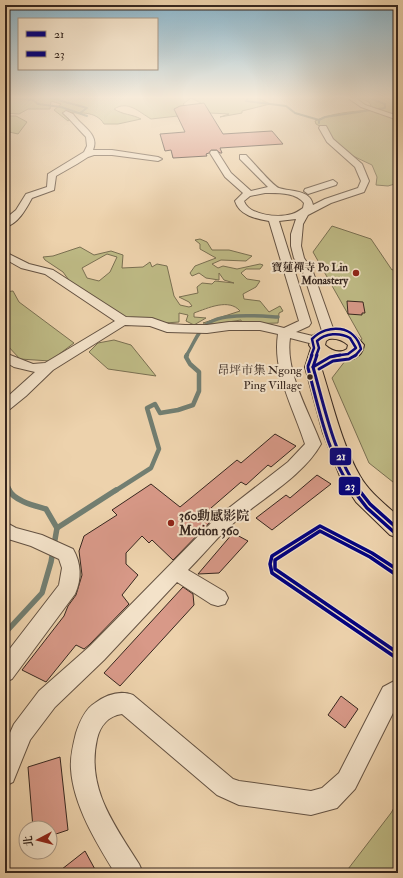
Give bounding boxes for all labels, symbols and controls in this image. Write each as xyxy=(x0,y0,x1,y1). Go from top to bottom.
legend xyxy=(18,18,158,70)
text: 21 xyxy=(54,27,64,42)
text: 23 xyxy=(54,47,65,62)
place label: 寶蓮禪寺 Po Lin Monastery xyxy=(271,261,349,288)
marker: 寶蓮禪寺 Po Lin Monastery xyxy=(351,268,361,278)
place label: 昂坪市集 Ngong Ping Village xyxy=(217,363,303,393)
marker: 昂坪市集 Ngong Ping Village xyxy=(305,372,315,382)
line badge: 21 xyxy=(329,447,352,466)
text: 21 xyxy=(336,450,346,463)
line badge: 23 xyxy=(338,476,361,496)
text: 23 xyxy=(345,480,355,493)
place label: 360動感影院 Motion 360 xyxy=(178,508,249,539)
marker: 360動感影院 Motion 360 xyxy=(166,518,176,528)
north arrow xyxy=(18,820,58,860)
text: 北 xyxy=(21,835,36,847)

